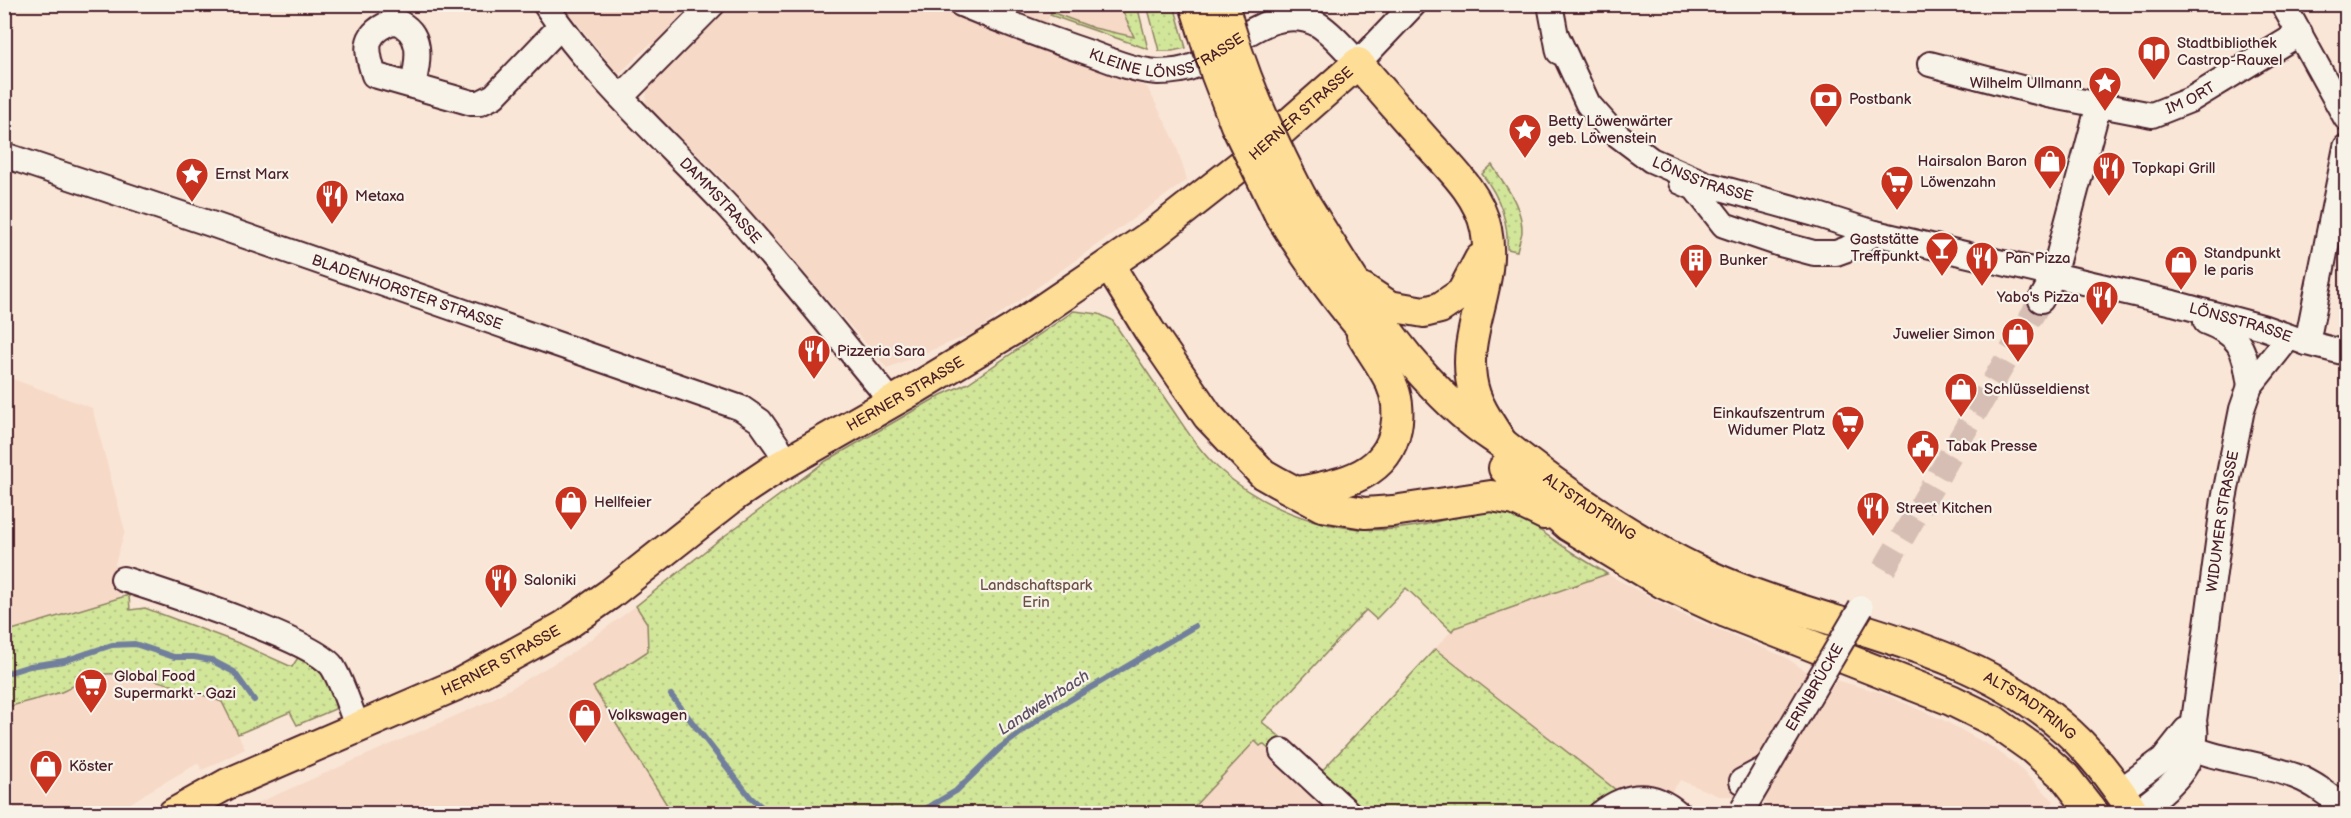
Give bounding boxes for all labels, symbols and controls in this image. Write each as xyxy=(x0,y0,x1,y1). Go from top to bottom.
street label: KLEINE LÖNSSTRASSE xyxy=(1086,28,1247,82)
library icon: Stadtbibliothek Castrop-Rauxel xyxy=(2136,34,2172,81)
place label: Stadtbibliothek Castrop-Rauxel xyxy=(2177,34,2282,70)
street label: HERNER STRASSE xyxy=(1245,62,1357,164)
place icon: Wilhelm Ullmann xyxy=(2087,65,2123,112)
place label: Wilhelm Ullmann xyxy=(1970,74,2082,93)
street label: IM ORT xyxy=(2163,78,2219,118)
bank icon: Postbank xyxy=(1808,81,1844,128)
place label: Postbank xyxy=(1849,90,1912,109)
place icon: Betty Löwenwärter geb. Löwenstein xyxy=(1507,112,1543,159)
place label: Betty Löwenwärter geb. Löwenstein xyxy=(1548,112,1673,148)
shop icon: Hairsalon Baron xyxy=(2032,143,2068,190)
restaurant icon: Topkapi Grill xyxy=(2091,150,2127,197)
street label: LÖNSSTRASSE xyxy=(1649,152,1755,206)
place label: Hairsalon Baron xyxy=(1918,152,2027,171)
street label: DAMMSTRASSE xyxy=(676,154,766,248)
place icon: Ernst Marx xyxy=(174,156,210,203)
place label: Topkapi Grill xyxy=(2132,159,2215,178)
supermarket icon: Löwenzahn xyxy=(1879,164,1915,211)
place label: Ernst Marx xyxy=(215,165,289,184)
place label: Löwenzahn xyxy=(1920,173,1996,192)
restaurant icon: Metaxa xyxy=(314,178,350,225)
place label: Metaxa xyxy=(355,187,405,206)
place label: Gaststätte Treffpunkt xyxy=(1850,230,1919,266)
bar icon: Gaststätte Treffpunkt xyxy=(1924,230,1960,277)
restaurant icon: Pan Pizza xyxy=(1964,240,2000,287)
building icon: Bunker xyxy=(1678,242,1714,289)
shop icon: Standpunkt le paris xyxy=(2163,244,2199,291)
place label: Standpunkt le paris xyxy=(2204,244,2281,280)
place label: Pan Pizza xyxy=(2005,249,2070,268)
street label: BLADENHORSTER STRASSE xyxy=(309,250,506,334)
place label: Bunker xyxy=(1719,251,1768,270)
restaurant icon: Yabo's Pizza xyxy=(2084,279,2120,326)
place label: Yabo's Pizza xyxy=(1996,288,2079,307)
street label: LÖNSSTRASSE xyxy=(2187,298,2295,346)
shop icon: Juwelier Simon xyxy=(2000,316,2036,363)
place label: Juwelier Simon xyxy=(1893,325,1995,344)
restaurant icon: Pizzeria Sara xyxy=(796,333,832,380)
place label: Pizzeria Sara xyxy=(837,342,925,361)
street label: HERNER STRASSE xyxy=(843,352,968,435)
shop icon: Schlüsseldienst xyxy=(1943,371,1979,418)
place label: Schlüsseldienst xyxy=(1984,380,2090,399)
place label: Einkaufszentrum Widumer Platz xyxy=(1712,404,1826,440)
supermarket icon: Einkaufszentrum Widumer Platz xyxy=(1830,404,1866,451)
public building icon: Tabak Presse xyxy=(1905,428,1941,475)
place label: Tabak Presse xyxy=(1946,437,2038,456)
street label: WIDUMER STRASSE xyxy=(2202,449,2243,593)
street label: ALTSTADTRING xyxy=(1539,468,1640,545)
shop icon: Hellfeier xyxy=(553,484,589,531)
restaurant icon: Street Kitchen xyxy=(1855,490,1891,537)
place label: Hellfeier xyxy=(594,493,652,512)
place label: Street Kitchen xyxy=(1896,499,1992,518)
restaurant icon: Saloniki xyxy=(483,562,519,609)
place label: Saloniki xyxy=(524,571,576,590)
park label: Landschaftspark Erin xyxy=(980,576,1093,612)
street label: HERNER STRASSE xyxy=(438,621,564,700)
street label: ERINBRÜCKE xyxy=(1781,640,1848,735)
water label: Landwehrbach xyxy=(995,666,1093,739)
supermarket icon: Global Food Supermarkt - Gazi xyxy=(73,667,109,714)
place label: Global Food Supermarkt - Gazi xyxy=(114,667,236,703)
street label: ALTSTADTRING xyxy=(1981,667,2080,744)
shop icon: Volkswagen xyxy=(567,697,603,744)
place label: Volkswagen xyxy=(608,706,687,725)
shop icon: Köster xyxy=(28,748,64,795)
place label: Köster xyxy=(69,757,113,776)

